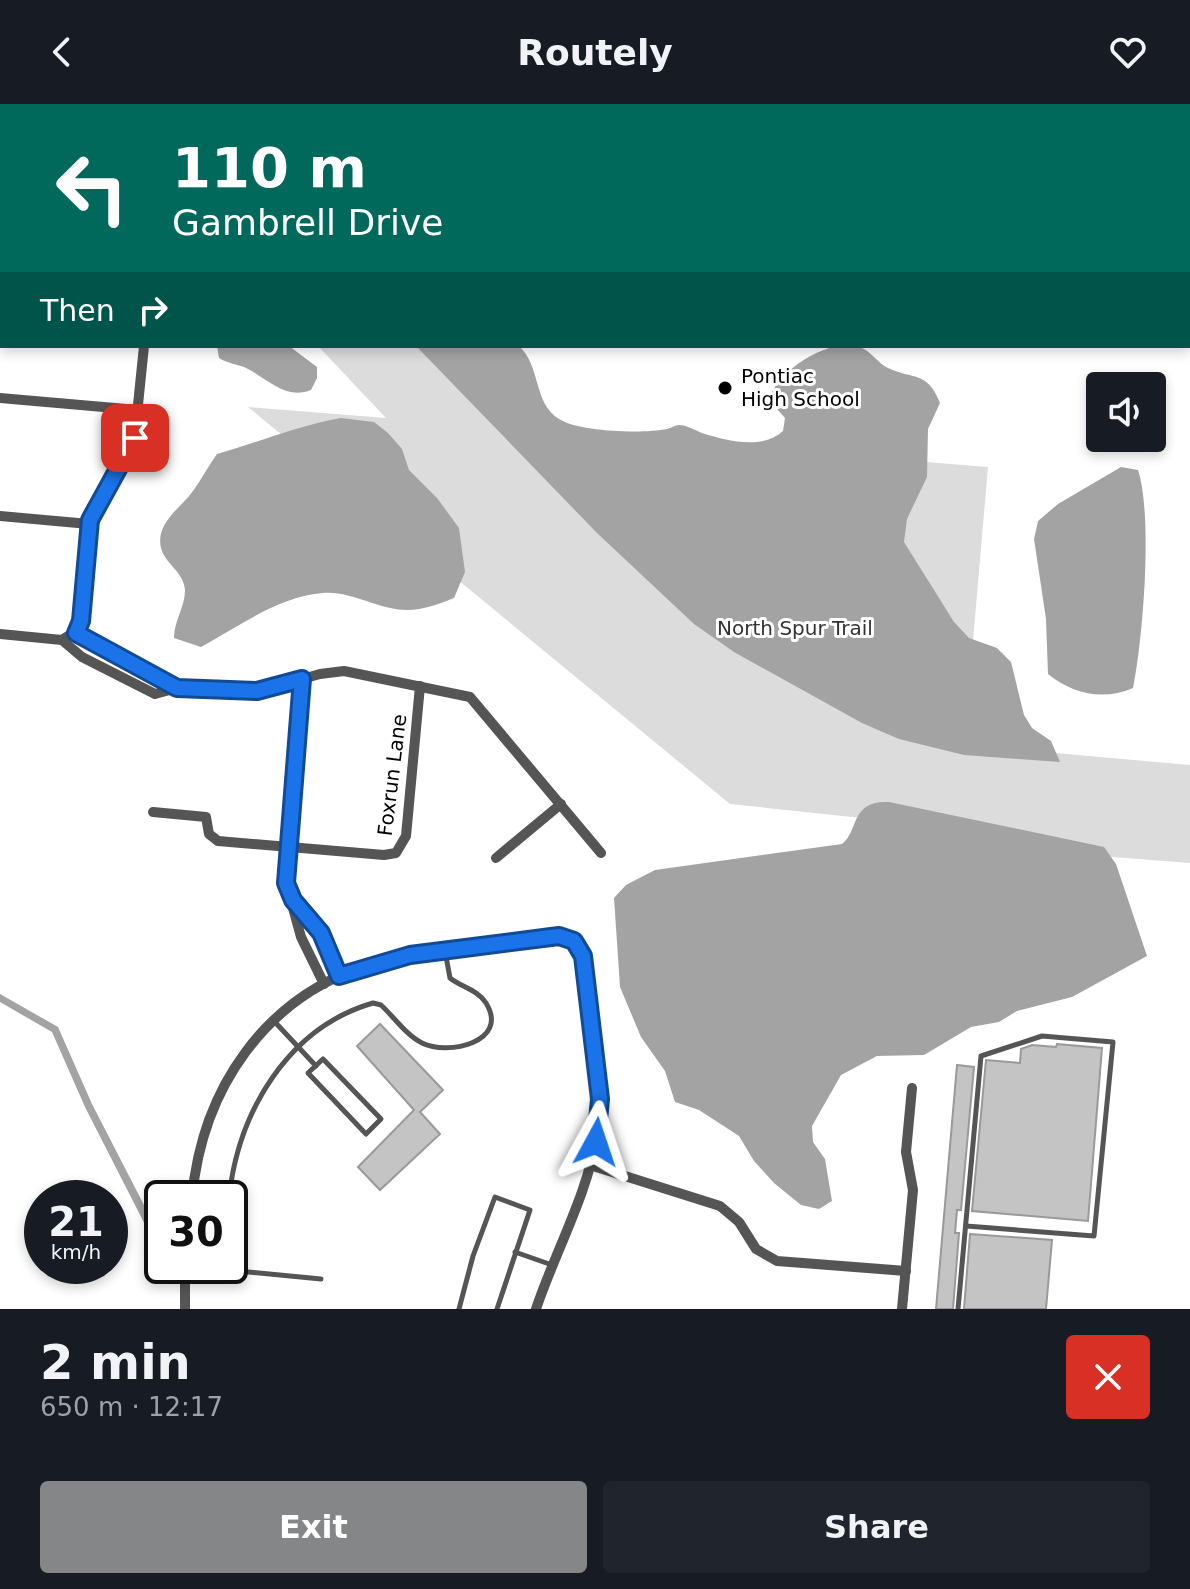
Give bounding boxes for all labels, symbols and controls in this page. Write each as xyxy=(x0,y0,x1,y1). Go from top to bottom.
icon: back xyxy=(40,30,84,74)
icon: heart xyxy=(1106,30,1150,74)
text: Routely xyxy=(517,32,673,73)
text: 110 m xyxy=(172,135,367,200)
icon: left xyxy=(40,136,144,240)
text: Gambrell Drive xyxy=(172,202,443,243)
icon: right xyxy=(131,288,175,332)
text: Then xyxy=(40,293,115,328)
place label: Pontiac High School xyxy=(741,364,860,411)
map controls xyxy=(1086,372,1166,452)
button: sound xyxy=(1086,372,1166,452)
marker: Pontiac High School xyxy=(716,379,734,397)
pin xyxy=(101,404,169,472)
icon: arrive xyxy=(113,416,157,460)
park label: North Spur Trail xyxy=(717,616,873,640)
street label: Foxrun Lane xyxy=(373,713,411,837)
position arrow xyxy=(554,1100,638,1184)
speed limit sign: 30 xyxy=(144,1180,248,1284)
text: 21 xyxy=(48,1199,104,1245)
text: km/h xyxy=(51,1240,101,1264)
text: 2 min xyxy=(40,1334,191,1390)
button: close xyxy=(1066,1335,1150,1419)
text: 650 m · 12:17 xyxy=(40,1392,223,1422)
button: Exit xyxy=(40,1481,587,1573)
button: Share xyxy=(603,1481,1150,1573)

